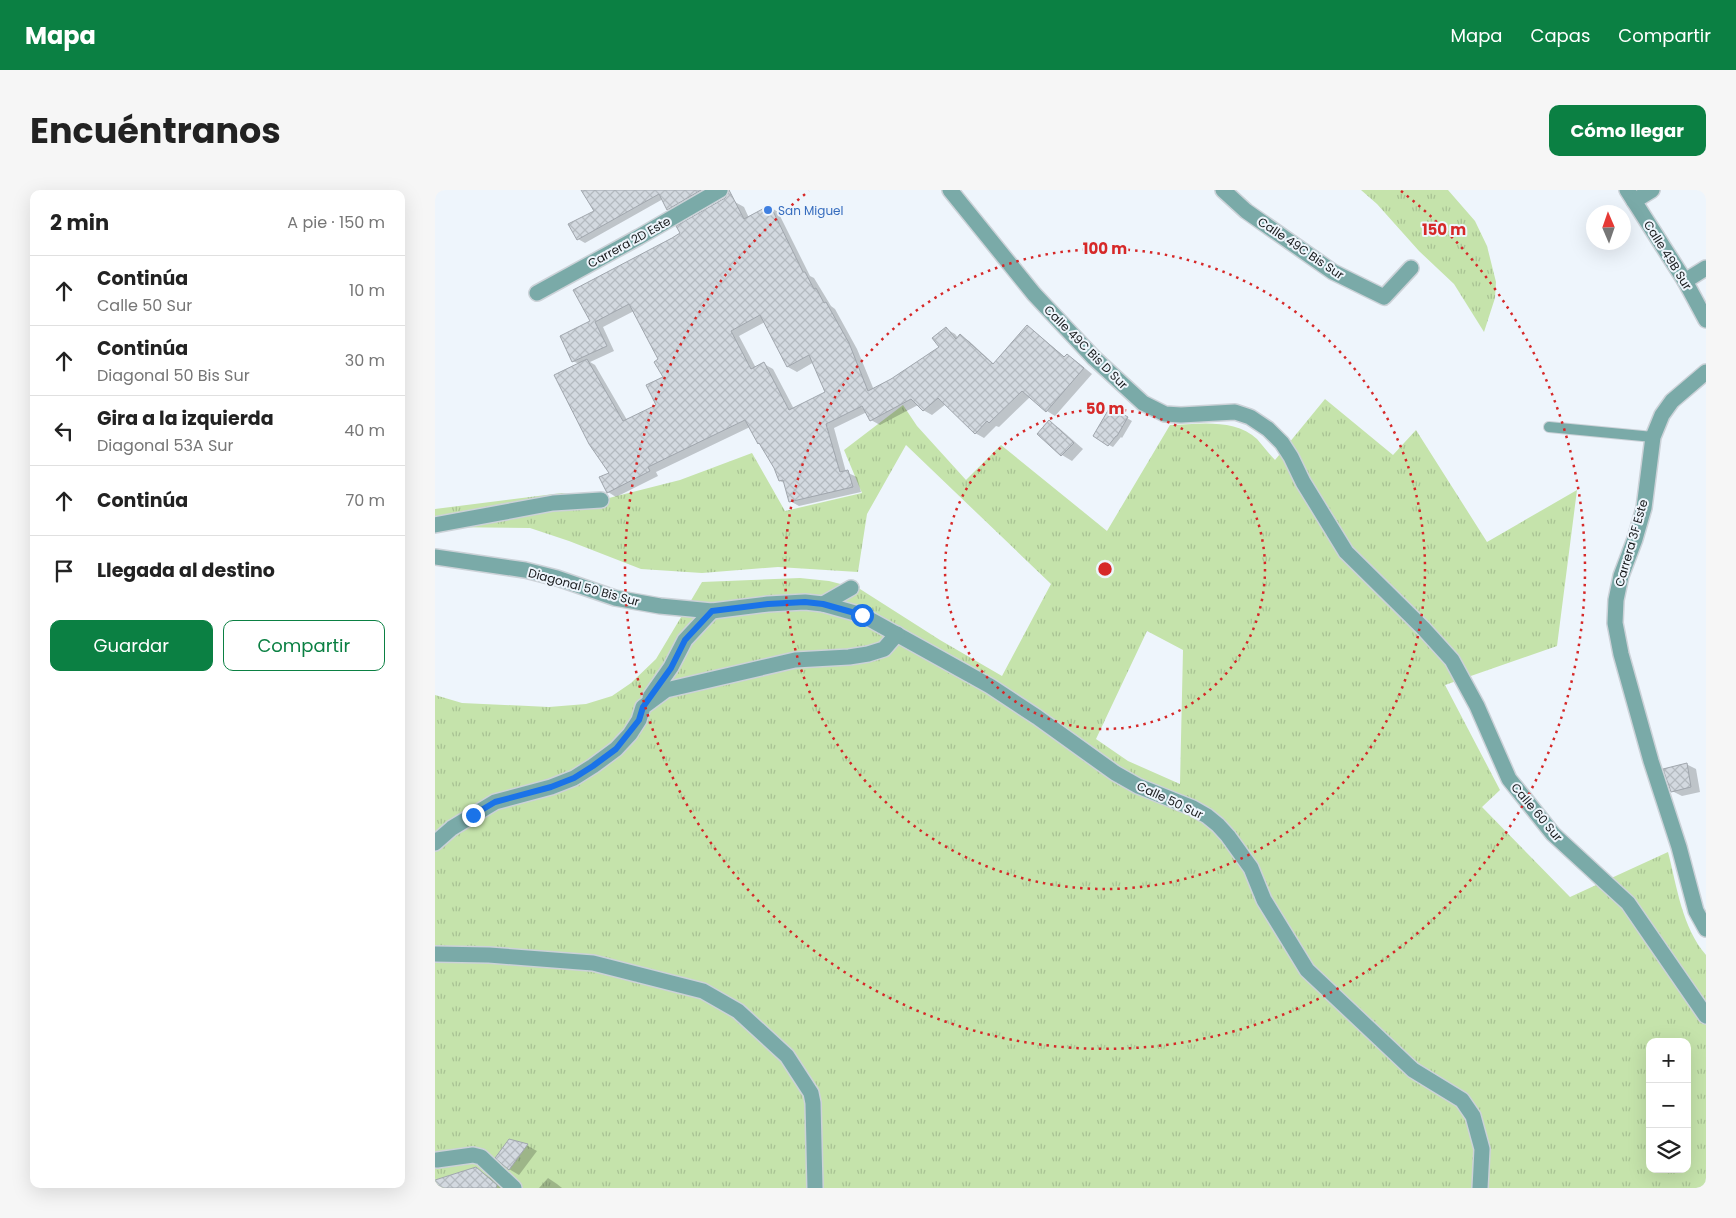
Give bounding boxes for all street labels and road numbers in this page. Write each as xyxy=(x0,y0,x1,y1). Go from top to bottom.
street label: Carrera 2D Este xyxy=(584,212,674,272)
street label: Calle 49C Bis Sur xyxy=(1255,213,1348,283)
street label: Calle 49B Sur xyxy=(1640,217,1696,293)
street label: Calle 49C Bis D Sur xyxy=(1040,301,1132,393)
street label: Carrera 3F Este xyxy=(1610,497,1652,589)
street label: Diagonal 50 Bis Sur xyxy=(526,564,642,610)
street label: Calle 50 Sur xyxy=(1134,777,1206,823)
street label: Calle 60 Sur xyxy=(1508,779,1567,845)

